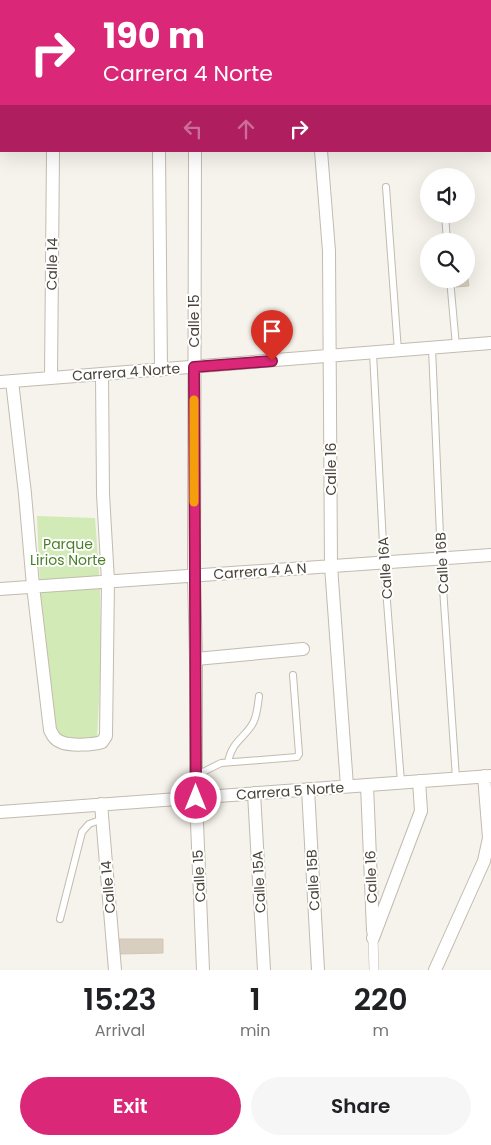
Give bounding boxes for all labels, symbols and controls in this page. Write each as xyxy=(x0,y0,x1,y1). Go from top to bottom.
text: 190 m xyxy=(103,11,205,60)
icon: right xyxy=(20,20,85,85)
text: Carrera 4 Norte xyxy=(103,58,273,89)
icon: left xyxy=(179,115,207,143)
icon: ahead xyxy=(232,115,260,143)
icon: right xyxy=(285,115,313,143)
map controls xyxy=(420,168,475,288)
button: sound xyxy=(420,168,475,223)
button: search xyxy=(420,233,475,288)
street label: Calle 14 xyxy=(42,237,62,291)
street label: Calle 15 xyxy=(184,295,204,347)
pin xyxy=(251,310,293,361)
icon: arrive xyxy=(258,317,286,345)
street label: Carrera 4 Norte xyxy=(71,358,181,386)
street label: Calle 16 xyxy=(321,442,341,495)
street label: Calle 16B xyxy=(430,532,454,594)
park label: Parque Lirios Norte xyxy=(30,534,106,570)
street label: Calle 16A xyxy=(373,536,397,600)
street label: Carrera 4 A N xyxy=(213,558,307,584)
position arrow xyxy=(169,771,221,823)
street label: Carrera 5 Norte xyxy=(235,777,345,805)
street label: Calle 15 xyxy=(188,849,210,903)
street label: Calle 15B xyxy=(301,849,325,911)
street label: Calle 15A xyxy=(247,850,271,914)
street label: Calle 16 xyxy=(360,850,382,904)
street label: Calle 14 xyxy=(96,860,120,914)
text: 15:23 xyxy=(83,978,157,1021)
text: 1 xyxy=(250,978,261,1021)
text: 220 xyxy=(354,978,408,1021)
text: Arrival xyxy=(95,1019,145,1042)
text: min xyxy=(240,1019,271,1042)
text: m xyxy=(373,1019,389,1042)
button: Exit xyxy=(20,1077,241,1135)
button: Share xyxy=(251,1077,471,1135)

